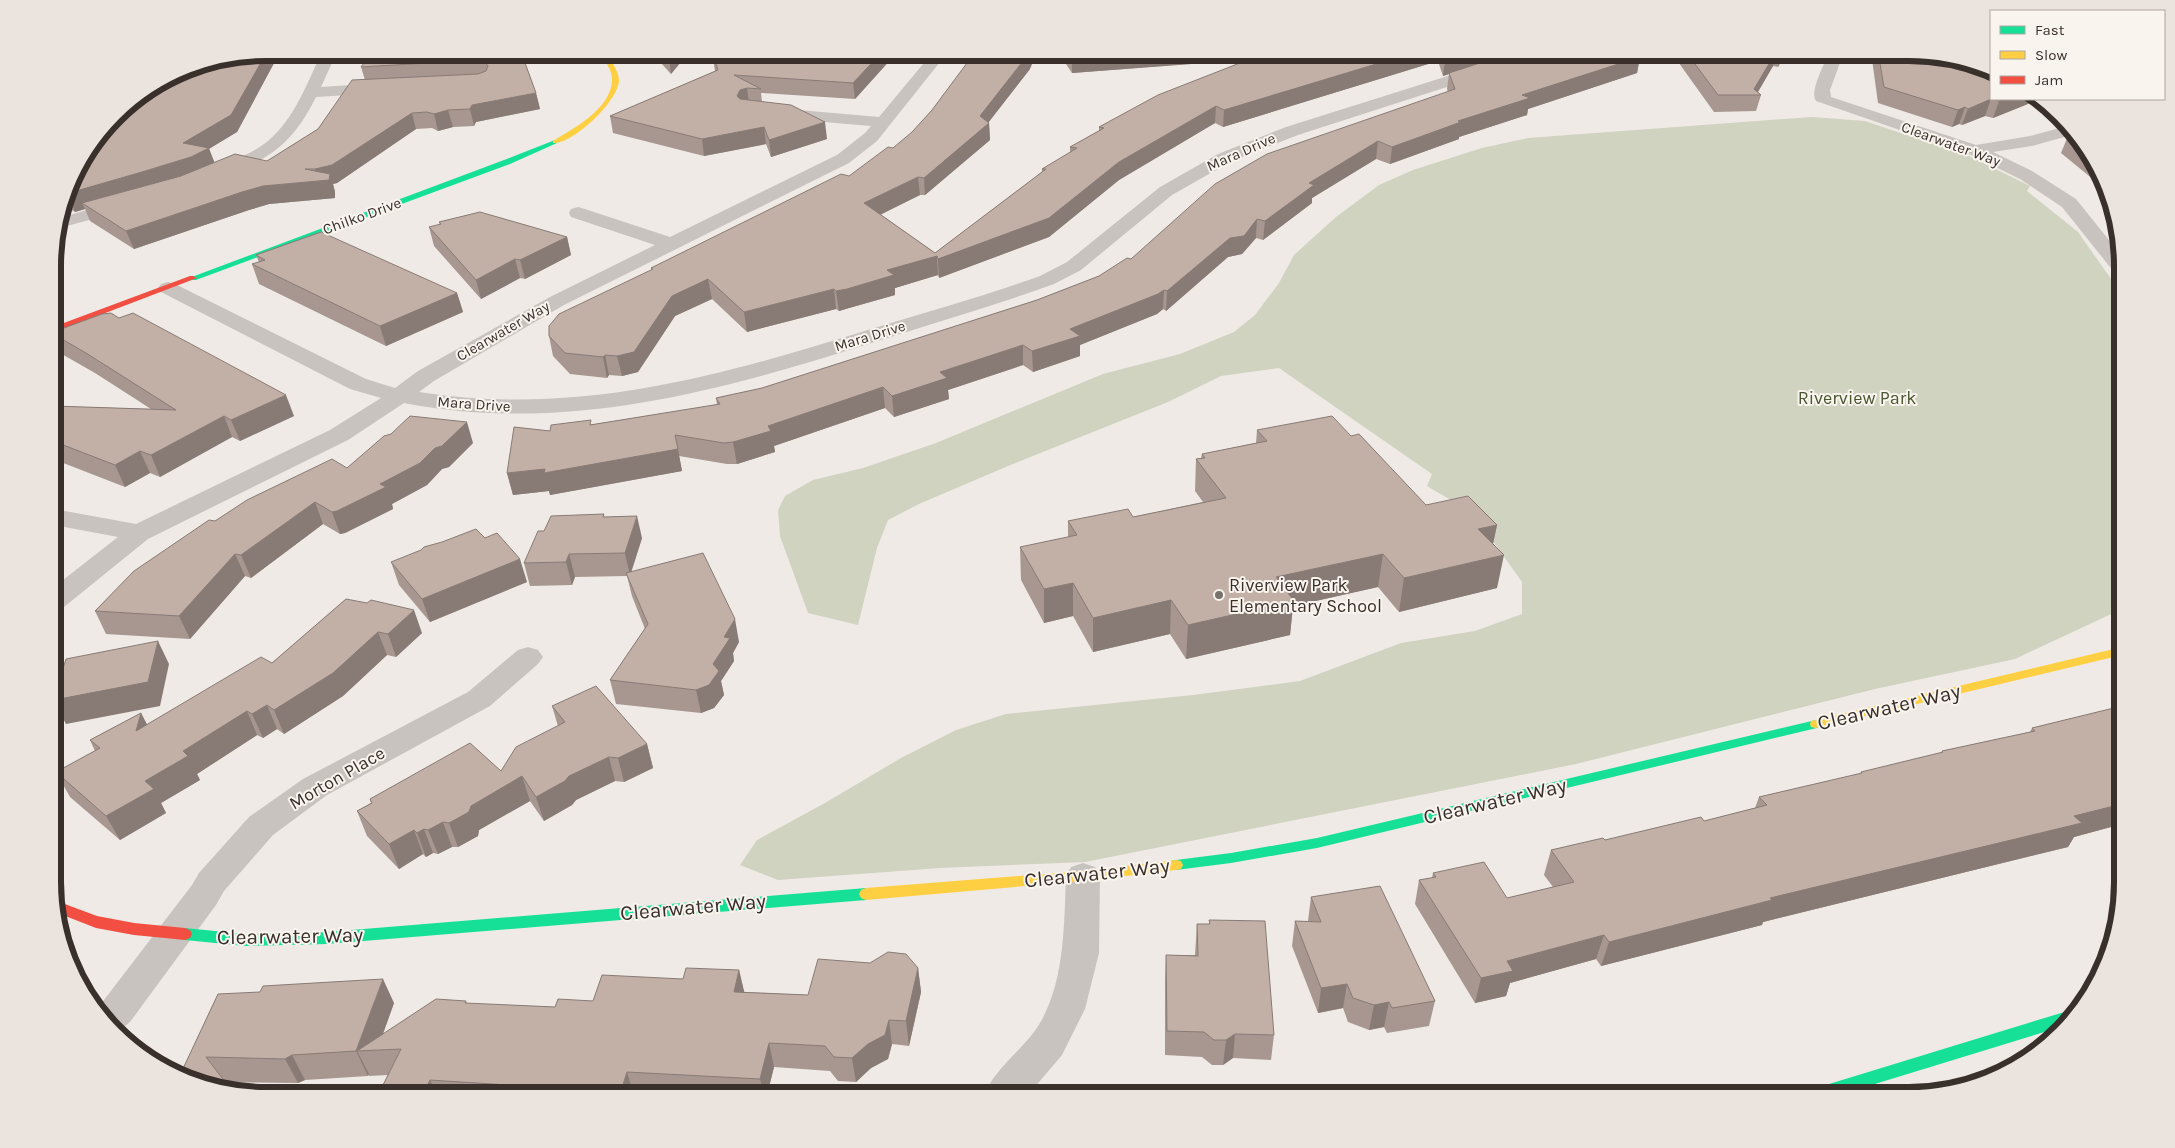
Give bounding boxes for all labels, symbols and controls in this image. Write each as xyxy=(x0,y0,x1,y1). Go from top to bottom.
legend xyxy=(1990,10,2165,100)
text: Fast xyxy=(2035,21,2065,39)
text: Slow xyxy=(2035,46,2067,64)
text: Jam xyxy=(2035,71,2063,89)
street label: Clearwater Way xyxy=(1899,118,2003,170)
street label: Mara Drive xyxy=(1204,129,1278,175)
street label: Chilko Drive xyxy=(320,193,404,239)
street label: Clearwater Way xyxy=(453,297,553,365)
street label: Mara Drive xyxy=(832,317,908,355)
park label: Riverview Park xyxy=(1798,387,1916,409)
street label: Mara Drive xyxy=(437,392,511,416)
place label: Riverview Park Elementary School xyxy=(1229,574,1382,617)
marker: Riverview Park Elementary School xyxy=(1213,589,1225,601)
street label: Clearwater Way xyxy=(1815,679,1963,735)
street label: Morton Place xyxy=(285,742,389,814)
street label: Clearwater Way xyxy=(1421,773,1569,829)
street label: Clearwater Way xyxy=(1023,853,1171,893)
street label: Clearwater Way xyxy=(619,889,767,925)
street label: Clearwater Way xyxy=(217,923,363,949)

